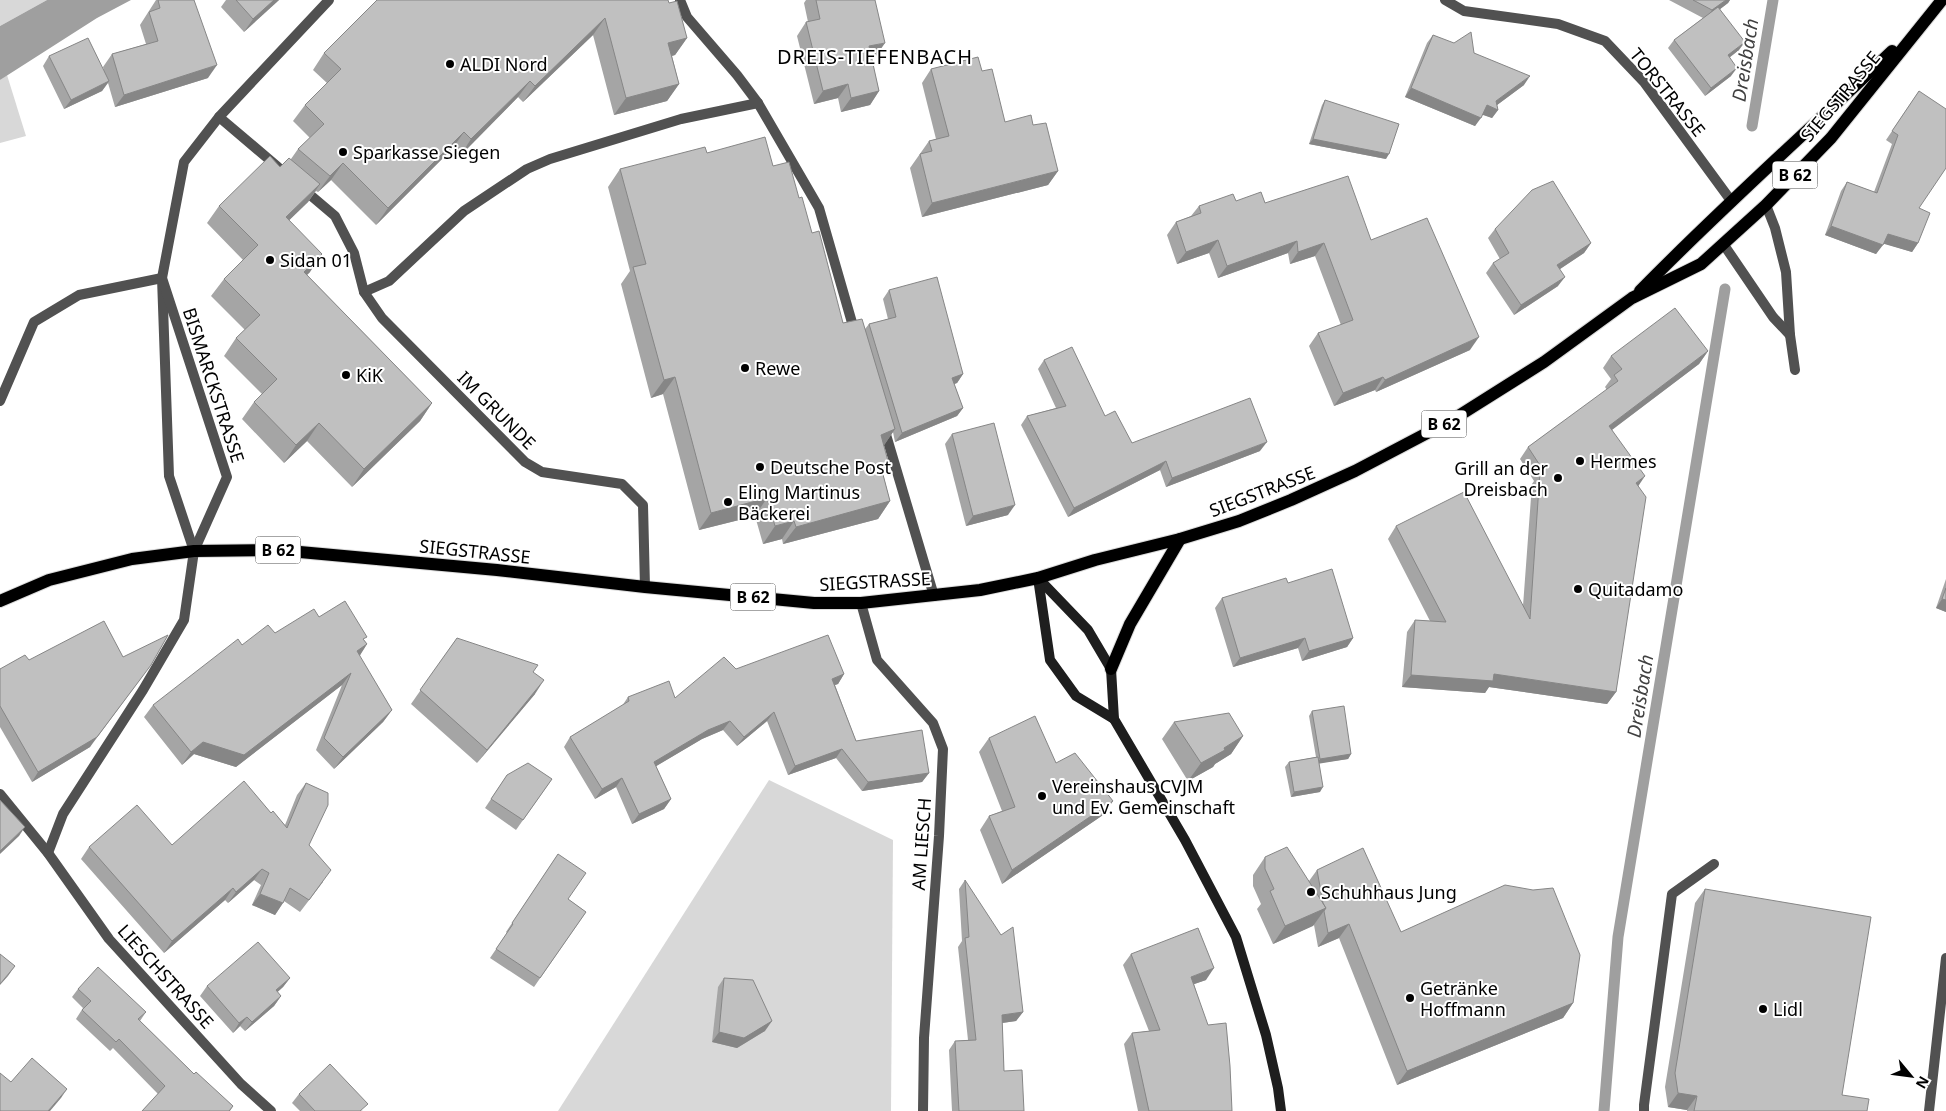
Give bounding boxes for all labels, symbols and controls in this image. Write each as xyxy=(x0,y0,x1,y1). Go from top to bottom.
water label: Dreisbach xyxy=(1726,17,1764,103)
district label: DREIS-TIEFENBACH xyxy=(777,43,973,70)
street label: TORSTRASSE xyxy=(1625,43,1711,141)
street label: SIEGSTRASSE xyxy=(1795,46,1885,146)
place label: ALDI Nord xyxy=(460,52,548,76)
marker: ALDI Nord xyxy=(444,58,456,70)
place label: Sparkasse Siegen xyxy=(353,140,500,164)
marker: Sparkasse Siegen xyxy=(337,146,349,158)
road number: B 62 xyxy=(1772,162,1818,188)
place label: Sidan 01 xyxy=(280,248,352,272)
marker: Sidan 01 xyxy=(264,254,276,266)
street label: BISMARCKSTRASSE xyxy=(178,304,250,466)
place label: Rewe xyxy=(755,356,800,380)
marker: Rewe xyxy=(739,362,751,374)
place label: KiK xyxy=(356,363,384,387)
street label: IM GRUNDE xyxy=(453,366,541,454)
marker: KiK xyxy=(340,369,352,381)
road number: B 62 xyxy=(1422,410,1466,438)
place label: Hermes xyxy=(1590,449,1657,473)
place label: Deutsche Post xyxy=(770,455,892,479)
marker: Hermes xyxy=(1574,455,1586,467)
place label: Grill an der Dreisbach xyxy=(1454,456,1549,501)
street label: SIEGSTRASSE xyxy=(1206,460,1318,522)
marker: Deutsche Post xyxy=(754,461,766,473)
marker: Grill an der Dreisbach xyxy=(1552,472,1564,484)
place label: Eling Martinus Bäckerei xyxy=(738,480,860,525)
marker: Eling Martinus Bäckerei xyxy=(722,496,734,508)
street label: SIEGSTRASSE xyxy=(418,533,532,569)
road number: B 62 xyxy=(256,536,300,564)
street label: SIEGSTRASSE xyxy=(819,566,931,596)
place label: Quitadamo xyxy=(1588,577,1683,601)
marker: Quitadamo xyxy=(1572,583,1584,595)
road number: B 62 xyxy=(730,584,776,610)
water label: Dreisbach xyxy=(1621,653,1659,739)
place label: Vereinshaus CVJM und Ev. Gemeinschaft xyxy=(1052,774,1236,819)
marker: Vereinshaus CVJM und Ev. Gemeinschaft xyxy=(1036,790,1048,802)
street label: AM LIESCH xyxy=(906,797,936,891)
place label: Schuhhaus Jung xyxy=(1321,880,1457,904)
marker: Schuhhaus Jung xyxy=(1305,886,1317,898)
street label: LIESCHSTRASSE xyxy=(113,919,219,1033)
place label: Getränke Hoffmann xyxy=(1420,976,1506,1021)
marker: Getränke Hoffmann xyxy=(1404,992,1416,1004)
place label: Lidl xyxy=(1773,997,1803,1021)
marker: Lidl xyxy=(1757,1003,1769,1015)
north arrow xyxy=(1886,1051,1936,1101)
text: N xyxy=(1912,1073,1934,1092)

